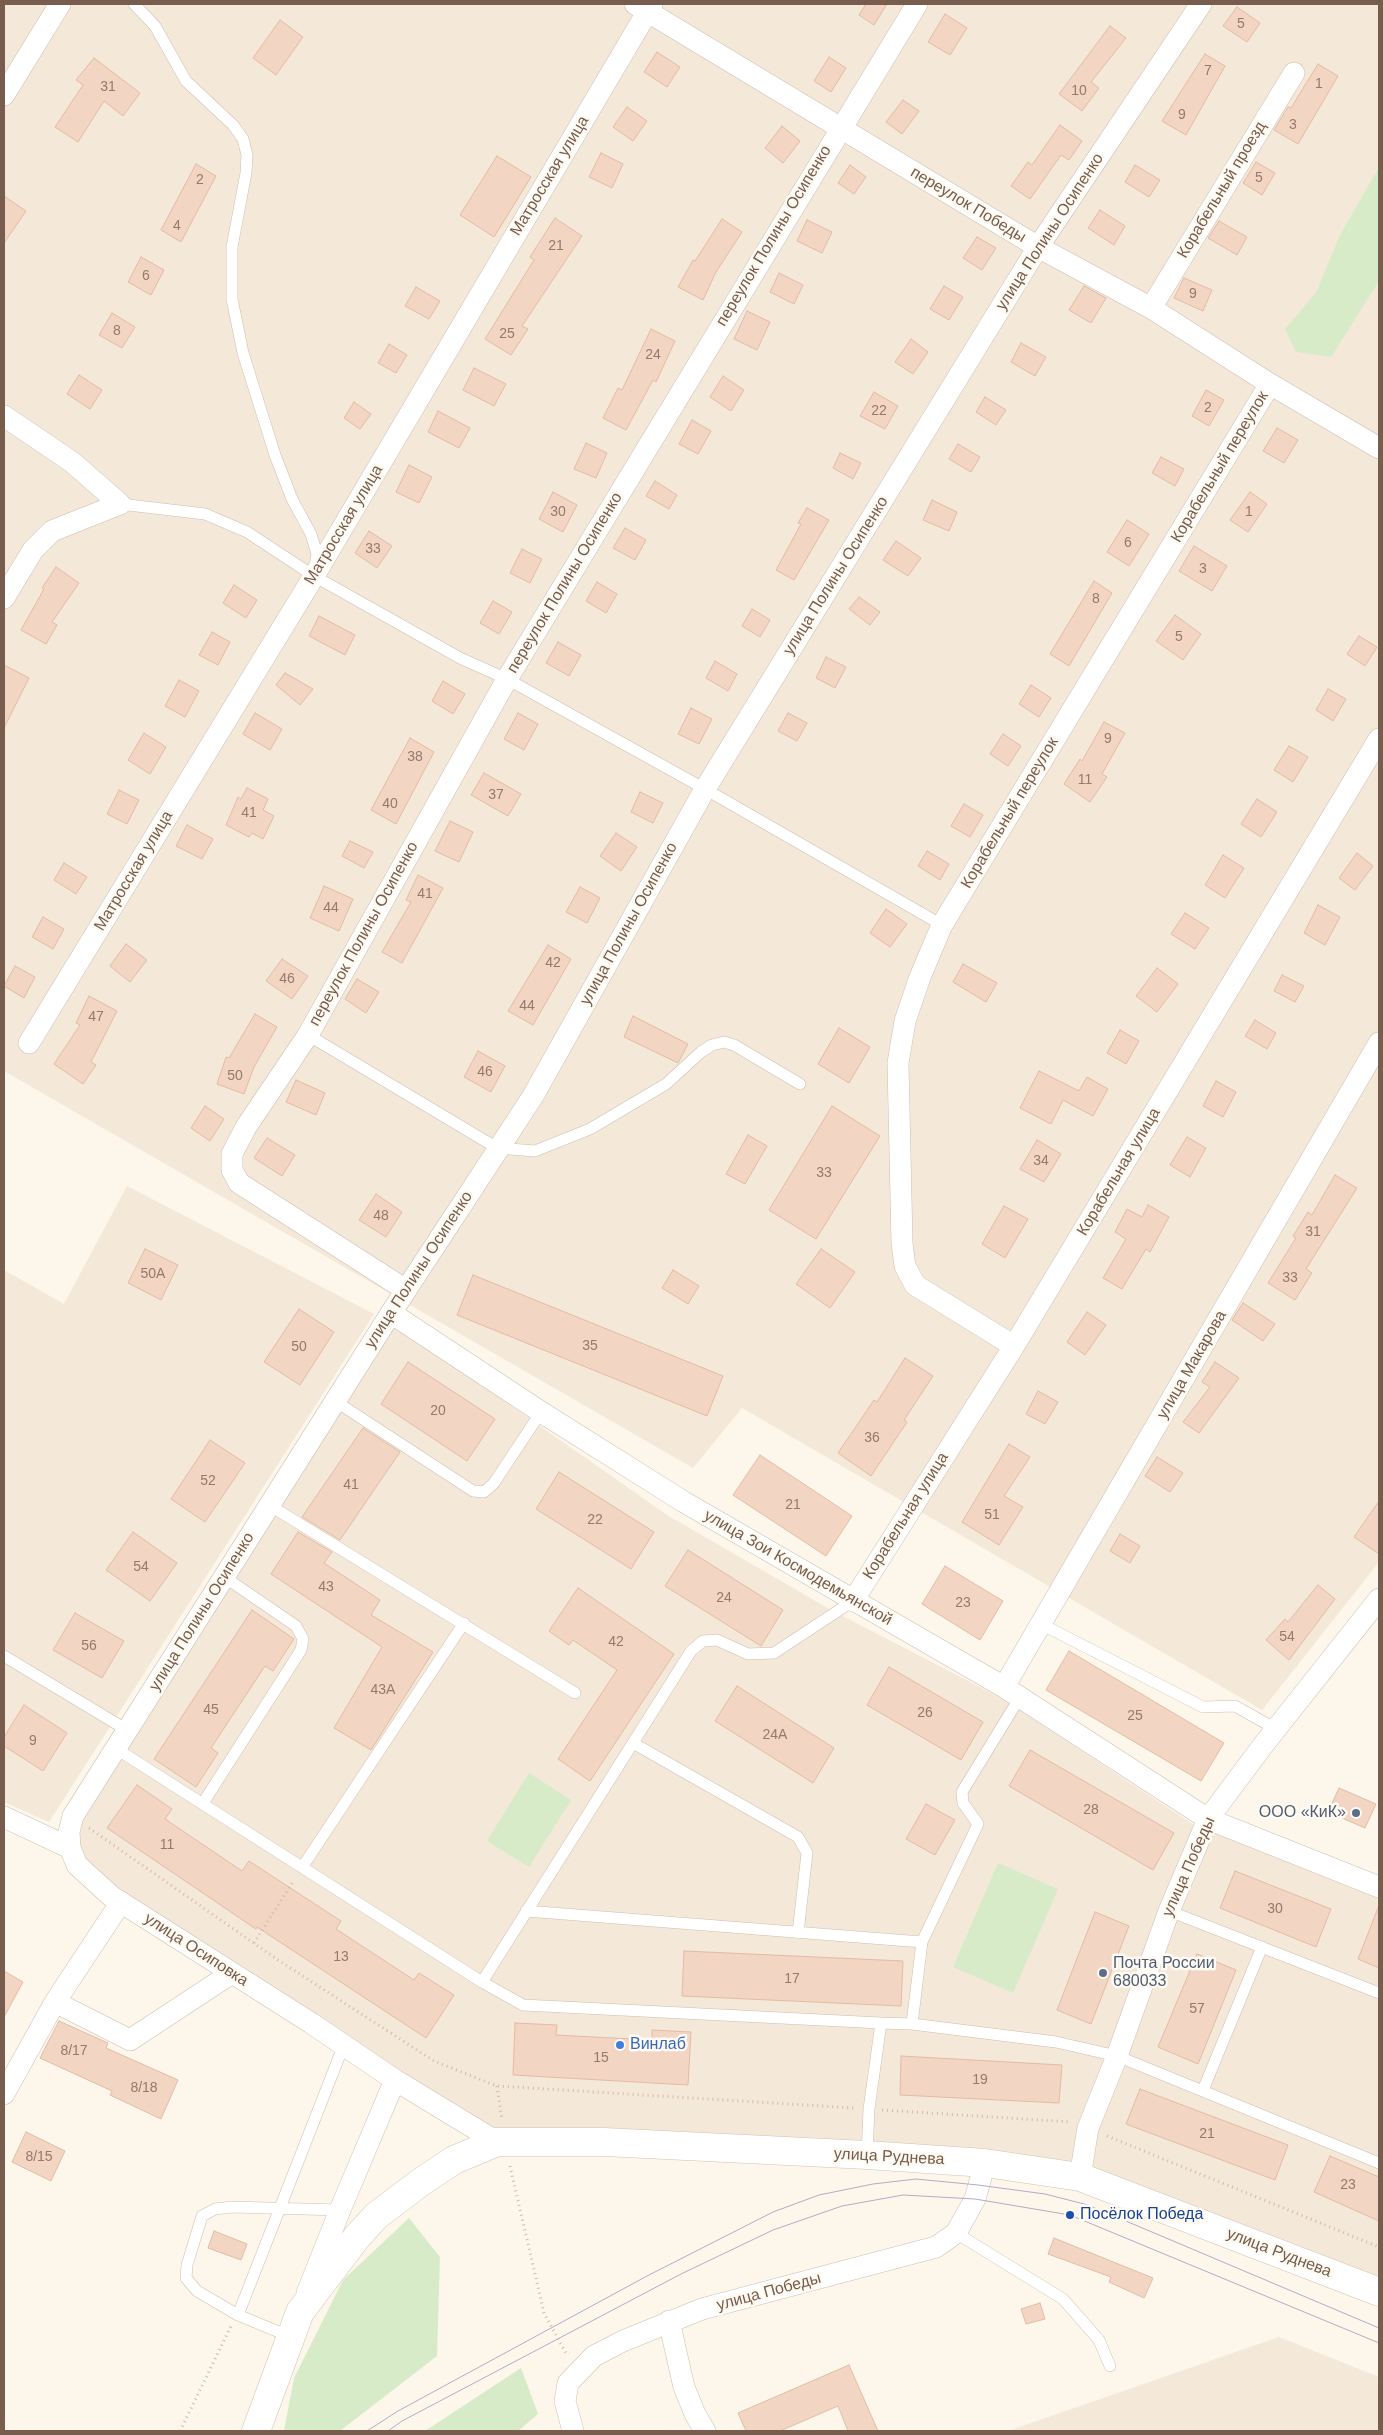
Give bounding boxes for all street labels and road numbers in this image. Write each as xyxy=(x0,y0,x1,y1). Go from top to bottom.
street label: Матросская улица xyxy=(507,113,593,239)
street label: Корабельный проезд xyxy=(1174,118,1270,262)
street label: переулок Полины Осипенко xyxy=(712,142,836,330)
street label: улица Полины Осипенко xyxy=(992,150,1108,314)
street label: переулок Победы xyxy=(907,163,1029,247)
street label: Корабельный переулок xyxy=(1167,388,1273,546)
street label: Матросская улица xyxy=(301,462,387,588)
street label: переулок Полины Осипенко xyxy=(503,489,627,677)
street label: улица Полины Осипенко xyxy=(779,493,893,659)
street label: Корабельный переулок xyxy=(957,734,1063,892)
street label: Матросская улица xyxy=(91,808,177,934)
street label: переулок Полины Осипенко xyxy=(305,839,423,1029)
street label: улица Полины Осипенко xyxy=(576,839,682,1009)
street label: Корабельная улица xyxy=(1073,1105,1165,1239)
street label: улица Полины Осипенко xyxy=(361,1188,477,1352)
street label: улица Макарова xyxy=(1153,1307,1231,1423)
street label: Корабельная улица xyxy=(859,1449,953,1583)
street label: улица Зои Космодемьянской xyxy=(700,1506,896,1630)
street label: улица Полины Осипенко xyxy=(145,1529,259,1695)
street label: улица Победы xyxy=(1158,1814,1220,1920)
street label: улица Осиповка xyxy=(140,1909,252,1991)
street label: улица Руднева xyxy=(833,2145,945,2169)
street label: улица Руднева xyxy=(1224,2224,1334,2282)
street label: улица Победы xyxy=(715,2269,823,2315)

